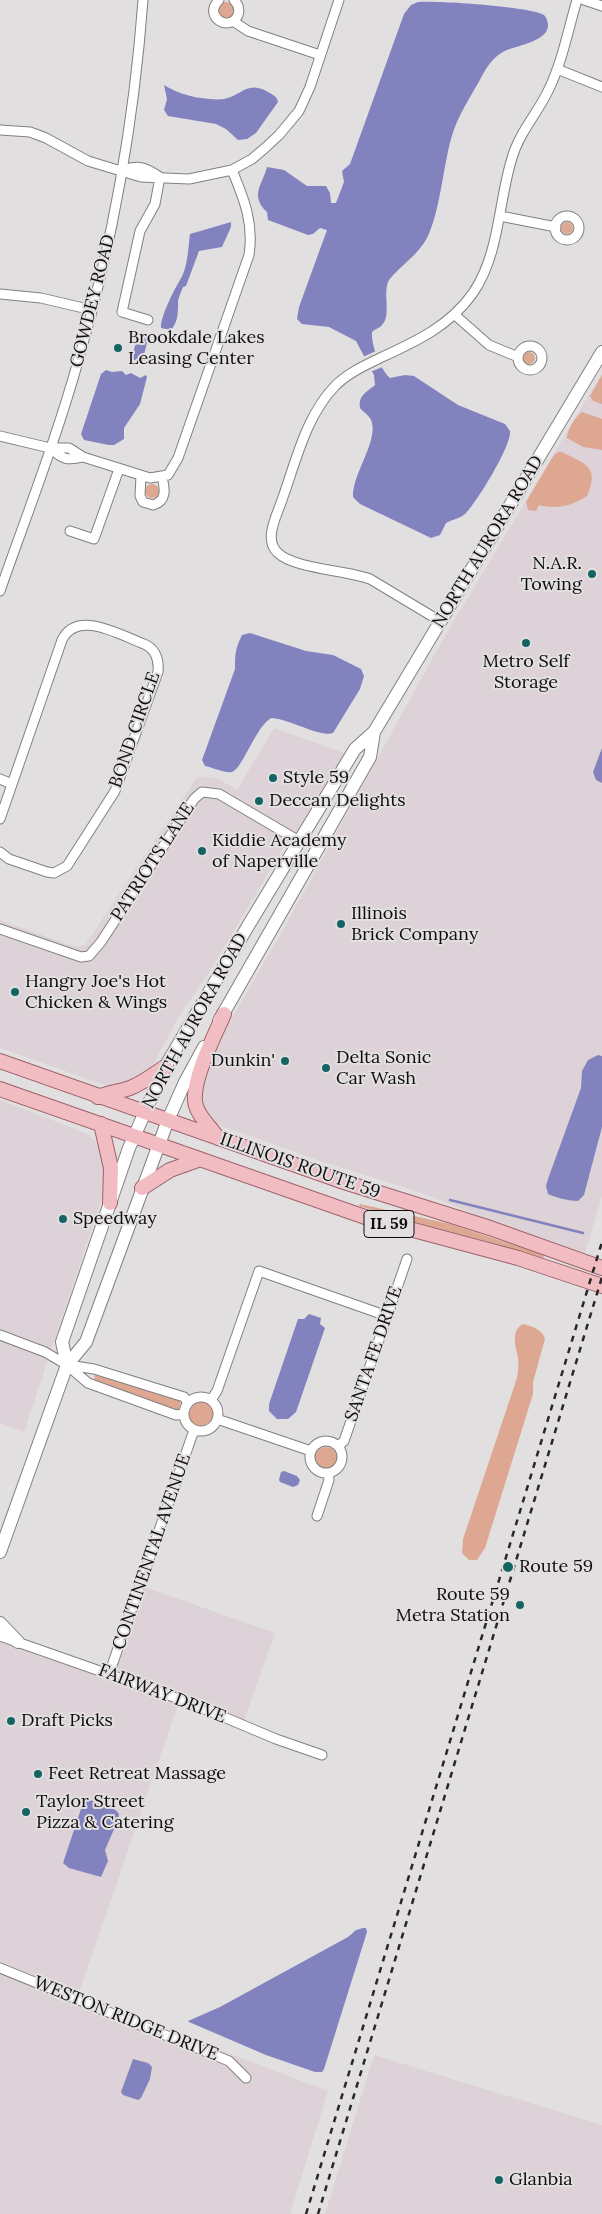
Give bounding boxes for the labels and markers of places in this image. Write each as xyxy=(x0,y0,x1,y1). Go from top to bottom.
place label: Brookdale Lakes Leasing Center xyxy=(128,327,264,369)
marker: Brookdale Lakes Leasing Center xyxy=(112,342,124,354)
place label: N.A.R. Towing xyxy=(521,553,582,596)
marker: N.A.R. Towing xyxy=(586,568,598,580)
marker: Metro Self Storage xyxy=(520,637,532,649)
place label: Metro Self Storage xyxy=(483,651,569,694)
place label: Style 59 xyxy=(283,767,349,789)
marker: Style 59 xyxy=(267,772,279,784)
place label: Deccan Delights xyxy=(269,790,405,812)
marker: Deccan Delights xyxy=(253,795,265,807)
place label: Kiddie Academy of Naperville xyxy=(212,830,347,872)
marker: Kiddie Academy of Naperville xyxy=(196,845,208,857)
place label: Illinois Brick Company xyxy=(351,903,478,946)
marker: Illinois Brick Company xyxy=(335,918,347,930)
place label: Hangry Joe's Hot Chicken & Wings xyxy=(25,971,167,1014)
marker: Hangry Joe's Hot Chicken & Wings xyxy=(9,986,21,998)
place label: Delta Sonic Car Wash xyxy=(336,1047,431,1090)
place label: Dunkin' xyxy=(211,1050,275,1072)
marker: Dunkin' xyxy=(279,1055,291,1067)
marker: Delta Sonic Car Wash xyxy=(320,1062,332,1074)
place label: Speedway xyxy=(73,1208,157,1230)
marker: Speedway xyxy=(57,1213,69,1225)
place label: Route 59 xyxy=(519,1556,593,1578)
marker: Route 59 xyxy=(501,1560,515,1574)
place label: Route 59 Metra Station xyxy=(396,1584,510,1626)
marker: Route 59 Metra Station xyxy=(514,1599,526,1611)
place label: Draft Picks xyxy=(21,1710,113,1732)
marker: Draft Picks xyxy=(5,1715,17,1727)
place label: Feet Retreat Massage xyxy=(48,1763,226,1785)
marker: Feet Retreat Massage xyxy=(32,1768,44,1780)
place label: Taylor Street Pizza & Catering xyxy=(36,1791,174,1834)
marker: Taylor Street Pizza & Catering xyxy=(20,1806,32,1818)
place label: Glanbia xyxy=(509,2169,573,2191)
marker: Glanbia xyxy=(493,2174,505,2186)

